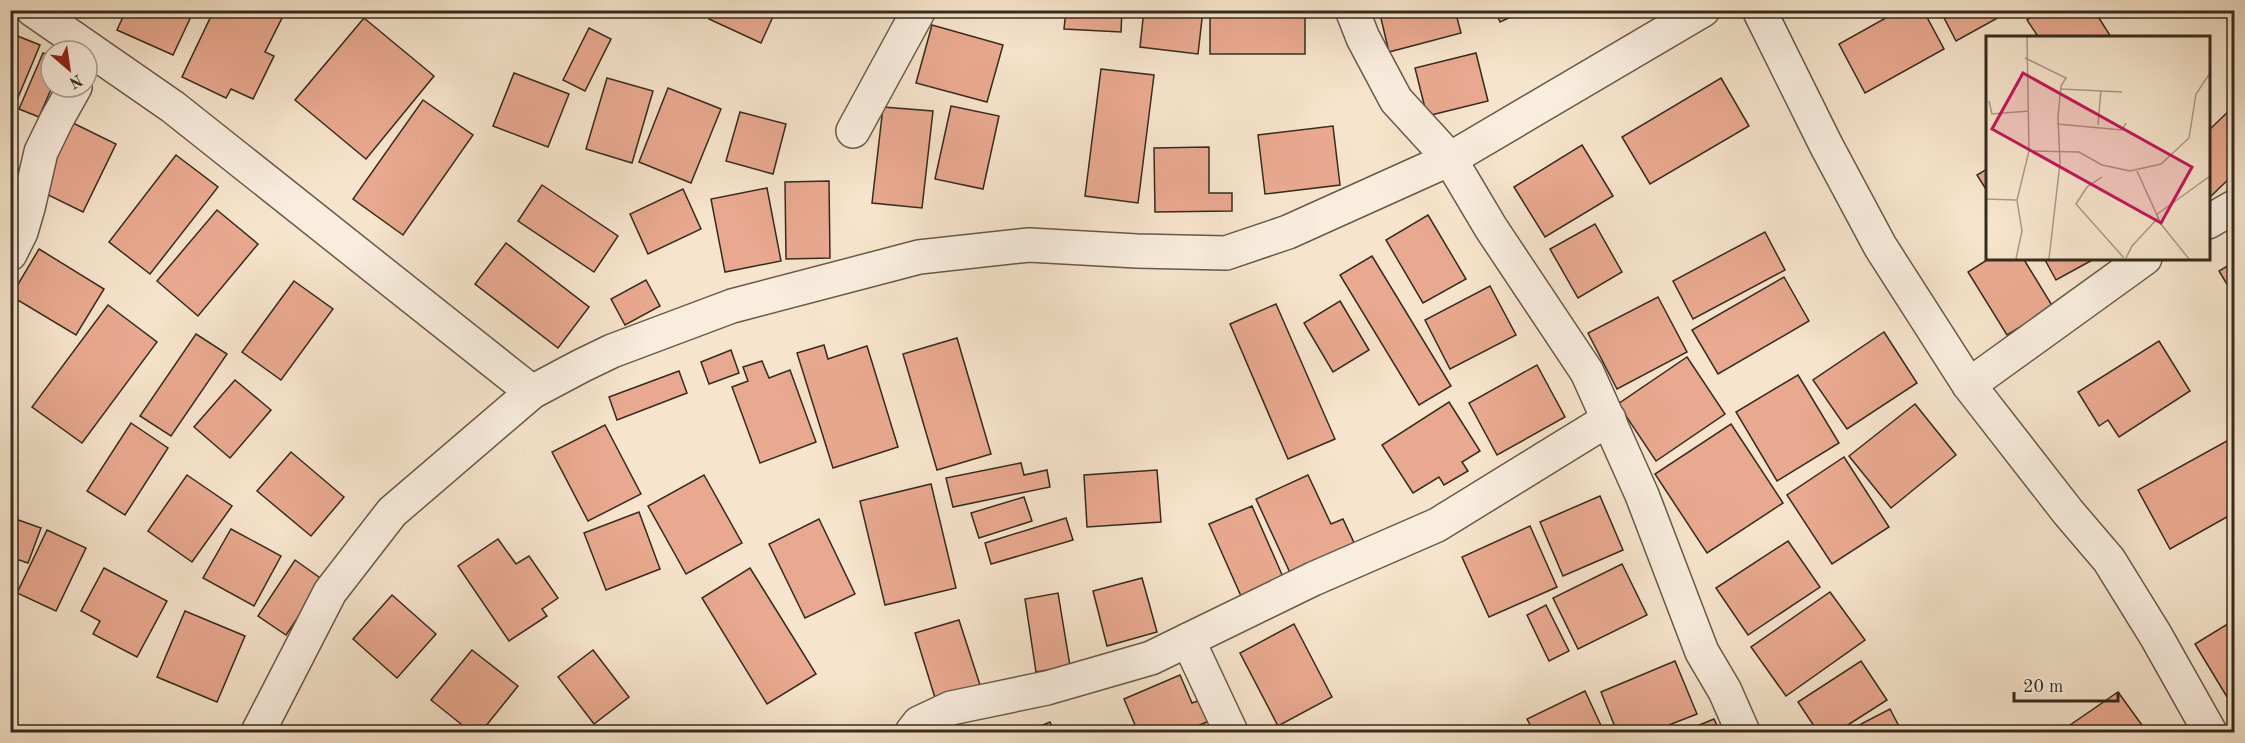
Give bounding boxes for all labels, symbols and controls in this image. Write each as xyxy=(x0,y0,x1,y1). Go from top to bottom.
inset map xyxy=(1986,36,2209,260)
north arrow xyxy=(39,39,99,99)
text: N xyxy=(65,70,85,91)
scale bar xyxy=(2014,665,2118,703)
text: 20 m xyxy=(2023,678,2063,696)

